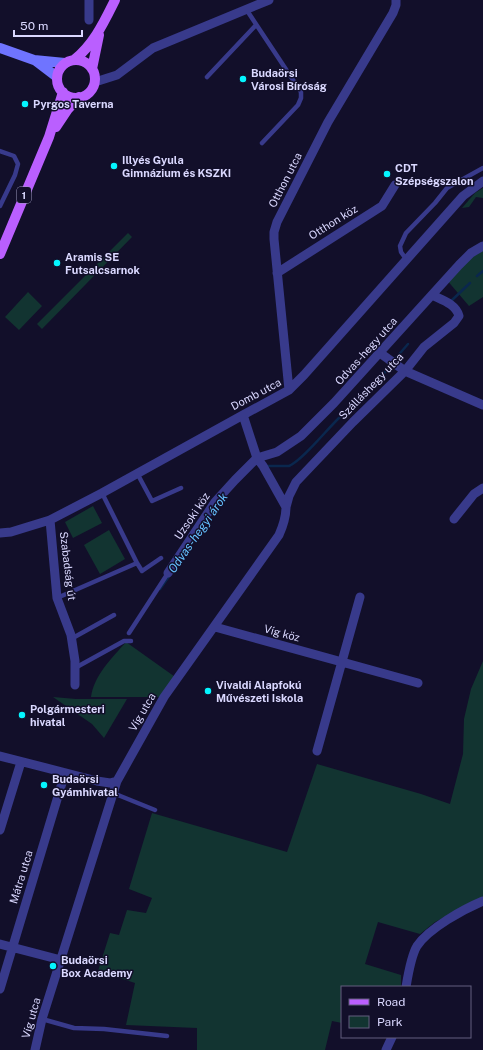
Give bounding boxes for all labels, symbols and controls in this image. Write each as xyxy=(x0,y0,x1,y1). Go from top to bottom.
scale bar xyxy=(14,12,82,38)
text: 50 m xyxy=(20,19,48,33)
place label: Budaörsi Városi Bíróság xyxy=(251,67,327,92)
marker: Budaörsi Városi Bíróság xyxy=(238,74,248,84)
place label: Pyrgos Taverna xyxy=(33,98,114,110)
marker: Pyrgos Taverna xyxy=(20,99,30,109)
street label: Otthon utca xyxy=(266,150,304,210)
place label: Illyés Gyula Gimnázium és KSZKI xyxy=(122,154,231,179)
marker: Illyés Gyula Gimnázium és KSZKI xyxy=(109,161,119,171)
place label: CDT Szépségszalon xyxy=(395,162,473,187)
marker: CDT Szépségszalon xyxy=(382,169,392,179)
road number: 1 xyxy=(17,187,31,203)
street label: Otthon köz xyxy=(307,202,359,242)
place label: Aramis SE Futsalcsarnok xyxy=(65,251,141,276)
marker: Aramis SE Futsalcsarnok xyxy=(52,258,62,268)
street label: Odvas-hegy utca xyxy=(333,315,399,387)
street label: Szálláshegy utca xyxy=(336,350,406,422)
street label: Domb utca xyxy=(229,376,283,412)
water label: Odvas-hegyi árok xyxy=(165,490,231,576)
street label: Uzsoki köz xyxy=(172,490,212,542)
street label: Szabadság út xyxy=(58,531,78,601)
street label: Víg köz xyxy=(263,622,301,644)
place label: Vivaldi Alapfokú Művészeti Iskola xyxy=(216,679,303,704)
marker: Vivaldi Alapfokú Művészeti Iskola xyxy=(203,686,213,696)
street label: Víg utca xyxy=(126,691,158,733)
place label: Polgármesteri hivatal xyxy=(30,703,105,728)
marker: Polgármesteri hivatal xyxy=(17,710,27,720)
place label: Budaörsi Gyámhivatal xyxy=(52,773,118,798)
marker: Budaörsi Gyámhivatal xyxy=(39,780,49,790)
street label: Mátra utca xyxy=(7,849,35,905)
place label: Budaörsi Box Academy xyxy=(61,954,133,979)
marker: Budaörsi Box Academy xyxy=(48,961,58,971)
legend xyxy=(341,986,471,1038)
text: Road xyxy=(377,995,405,1009)
street label: Víg utca xyxy=(19,996,43,1040)
text: Park xyxy=(377,1015,403,1029)

